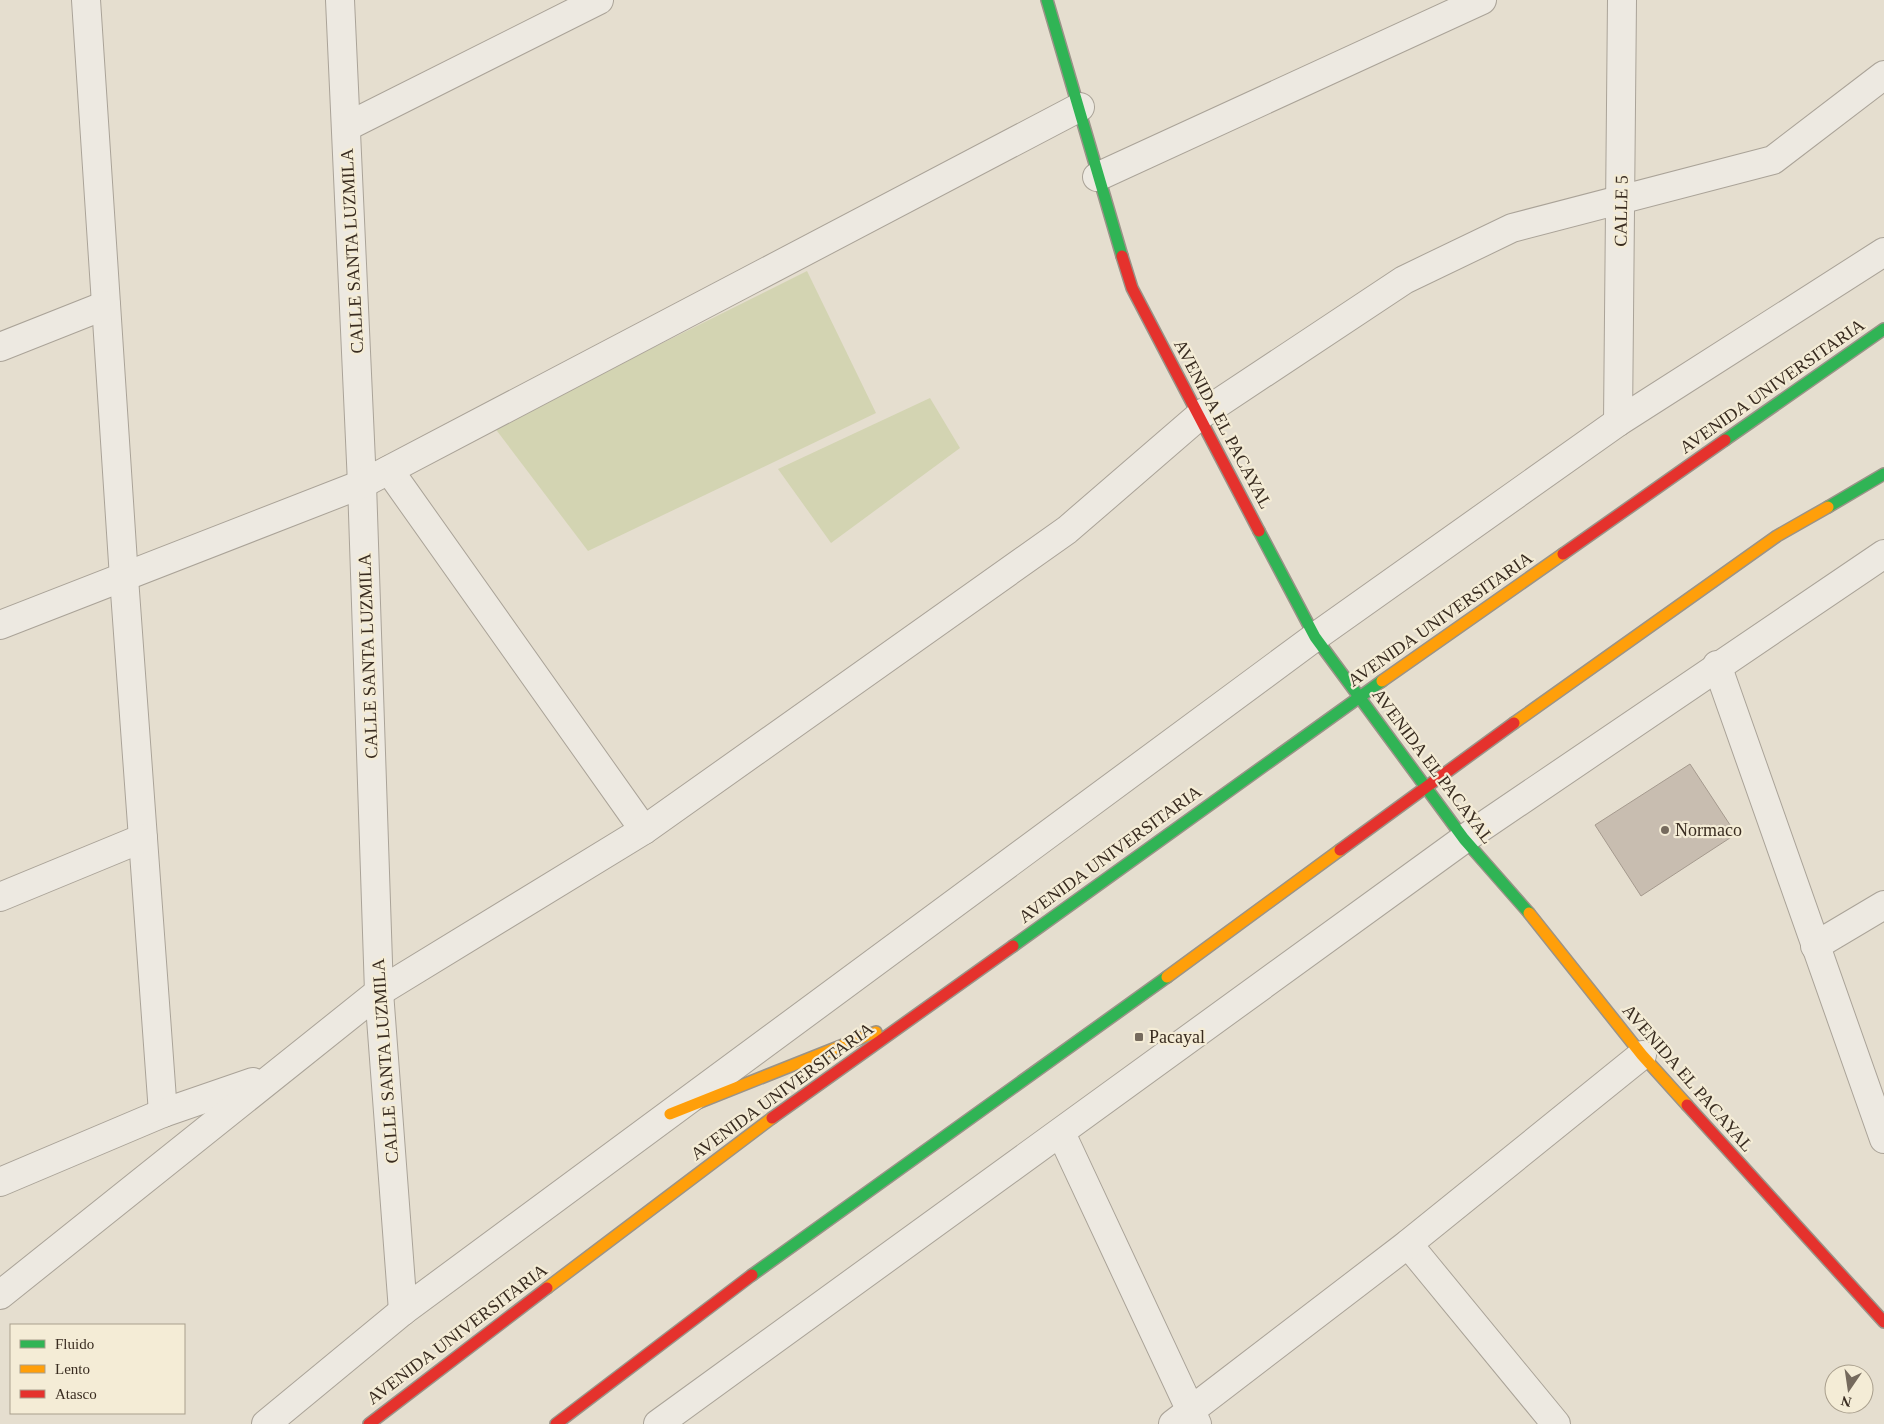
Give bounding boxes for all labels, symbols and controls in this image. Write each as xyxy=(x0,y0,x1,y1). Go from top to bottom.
street label: CALLE SANTA LUZMILA xyxy=(337,148,367,354)
street label: CALLE 5 xyxy=(1610,175,1632,247)
street label: AVENIDA UNIVERSITARIA xyxy=(1676,315,1868,457)
street label: AVENIDA EL PACAYAL xyxy=(1170,336,1276,512)
street label: AVENIDA UNIVERSITARIA xyxy=(1344,548,1536,690)
street label: CALLE SANTA LUZMILA xyxy=(354,553,382,759)
street label: AVENIDA EL PACAYAL xyxy=(1368,685,1498,847)
street label: AVENIDA UNIVERSITARIA xyxy=(1015,781,1205,927)
place label: Normaco xyxy=(1675,820,1742,840)
marker: Normaco xyxy=(1659,824,1671,836)
street label: CALLE SANTA LUZMILA xyxy=(368,958,402,1164)
street label: AVENIDA EL PACAYAL xyxy=(1619,1000,1757,1156)
street label: AVENIDA UNIVERSITARIA xyxy=(687,1018,877,1164)
place label: Pacayal xyxy=(1149,1027,1205,1047)
marker: Pacayal xyxy=(1133,1031,1145,1043)
street label: AVENIDA UNIVERSITARIA xyxy=(363,1260,551,1408)
legend xyxy=(10,1324,185,1414)
text: Fluido xyxy=(55,1336,94,1352)
text: Lento xyxy=(55,1361,90,1377)
north arrow xyxy=(1824,1364,1874,1414)
text: Atasco xyxy=(55,1386,97,1402)
text: N xyxy=(1840,1393,1853,1410)

